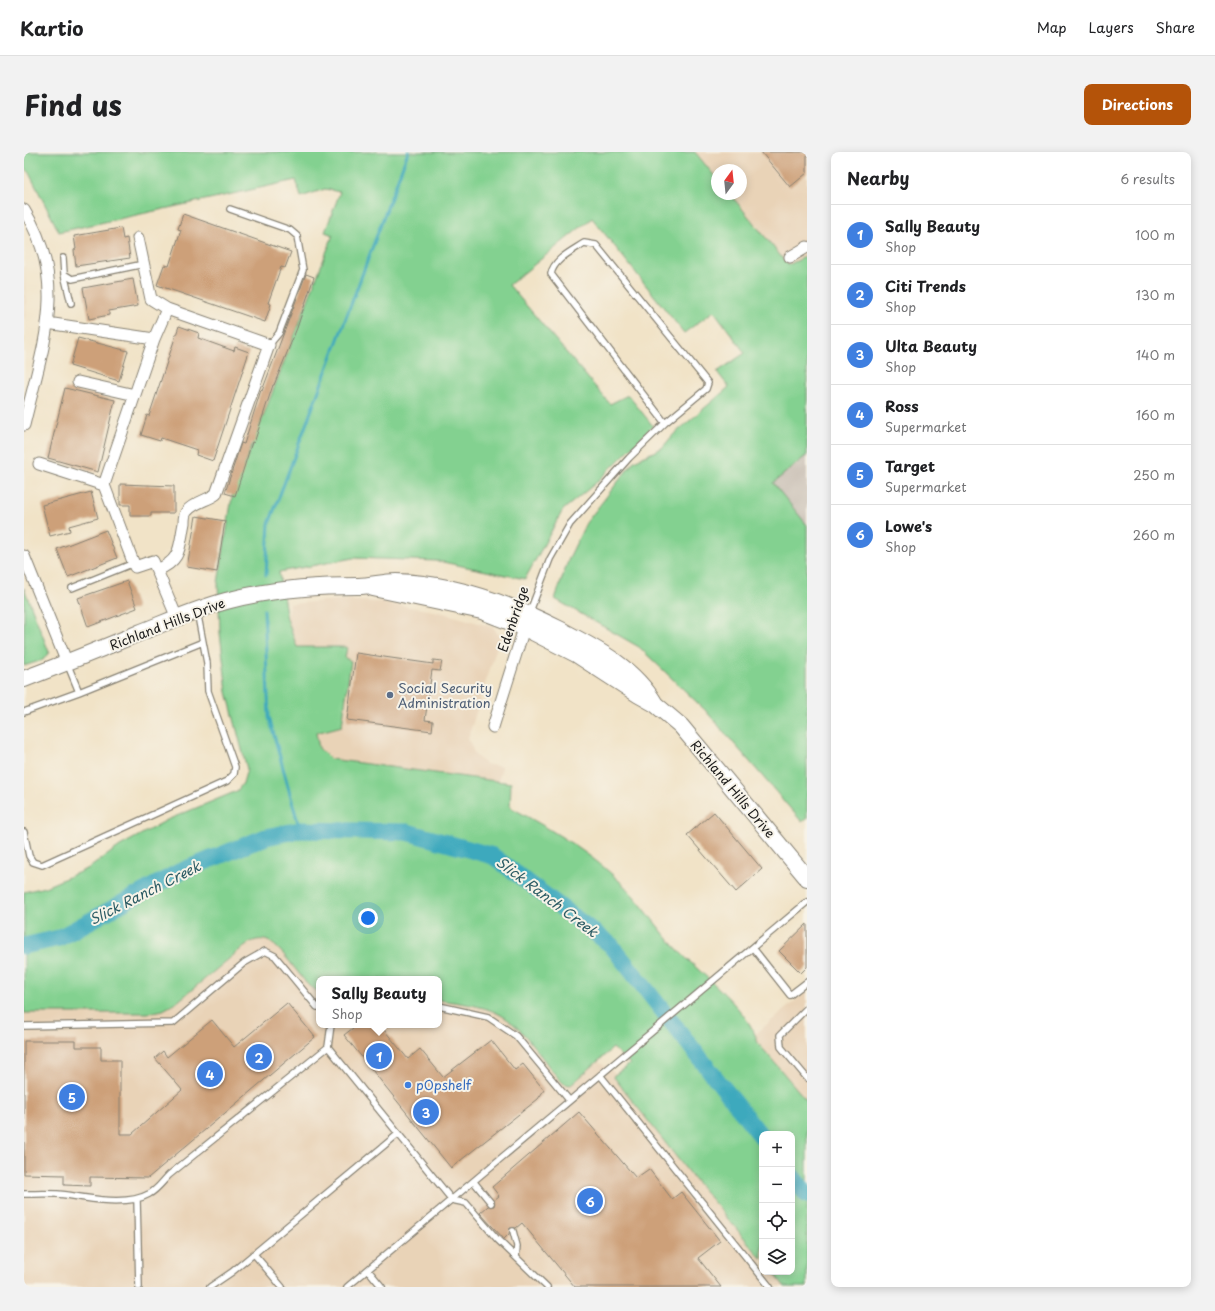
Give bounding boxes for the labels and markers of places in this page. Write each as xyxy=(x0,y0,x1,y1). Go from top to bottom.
place label: Social Security Administration xyxy=(398,678,492,712)
marker: Social Security Administration xyxy=(385,690,395,700)
pin: 1 xyxy=(366,1041,392,1071)
pin: 2 xyxy=(246,1042,272,1072)
pin: 4 xyxy=(197,1059,223,1089)
place label: pOpshelf xyxy=(416,1075,473,1094)
marker: pOpshelf xyxy=(403,1080,413,1090)
pin: 5 xyxy=(59,1082,85,1112)
pin: 3 xyxy=(413,1097,439,1127)
pin: 6 xyxy=(577,1186,603,1216)

